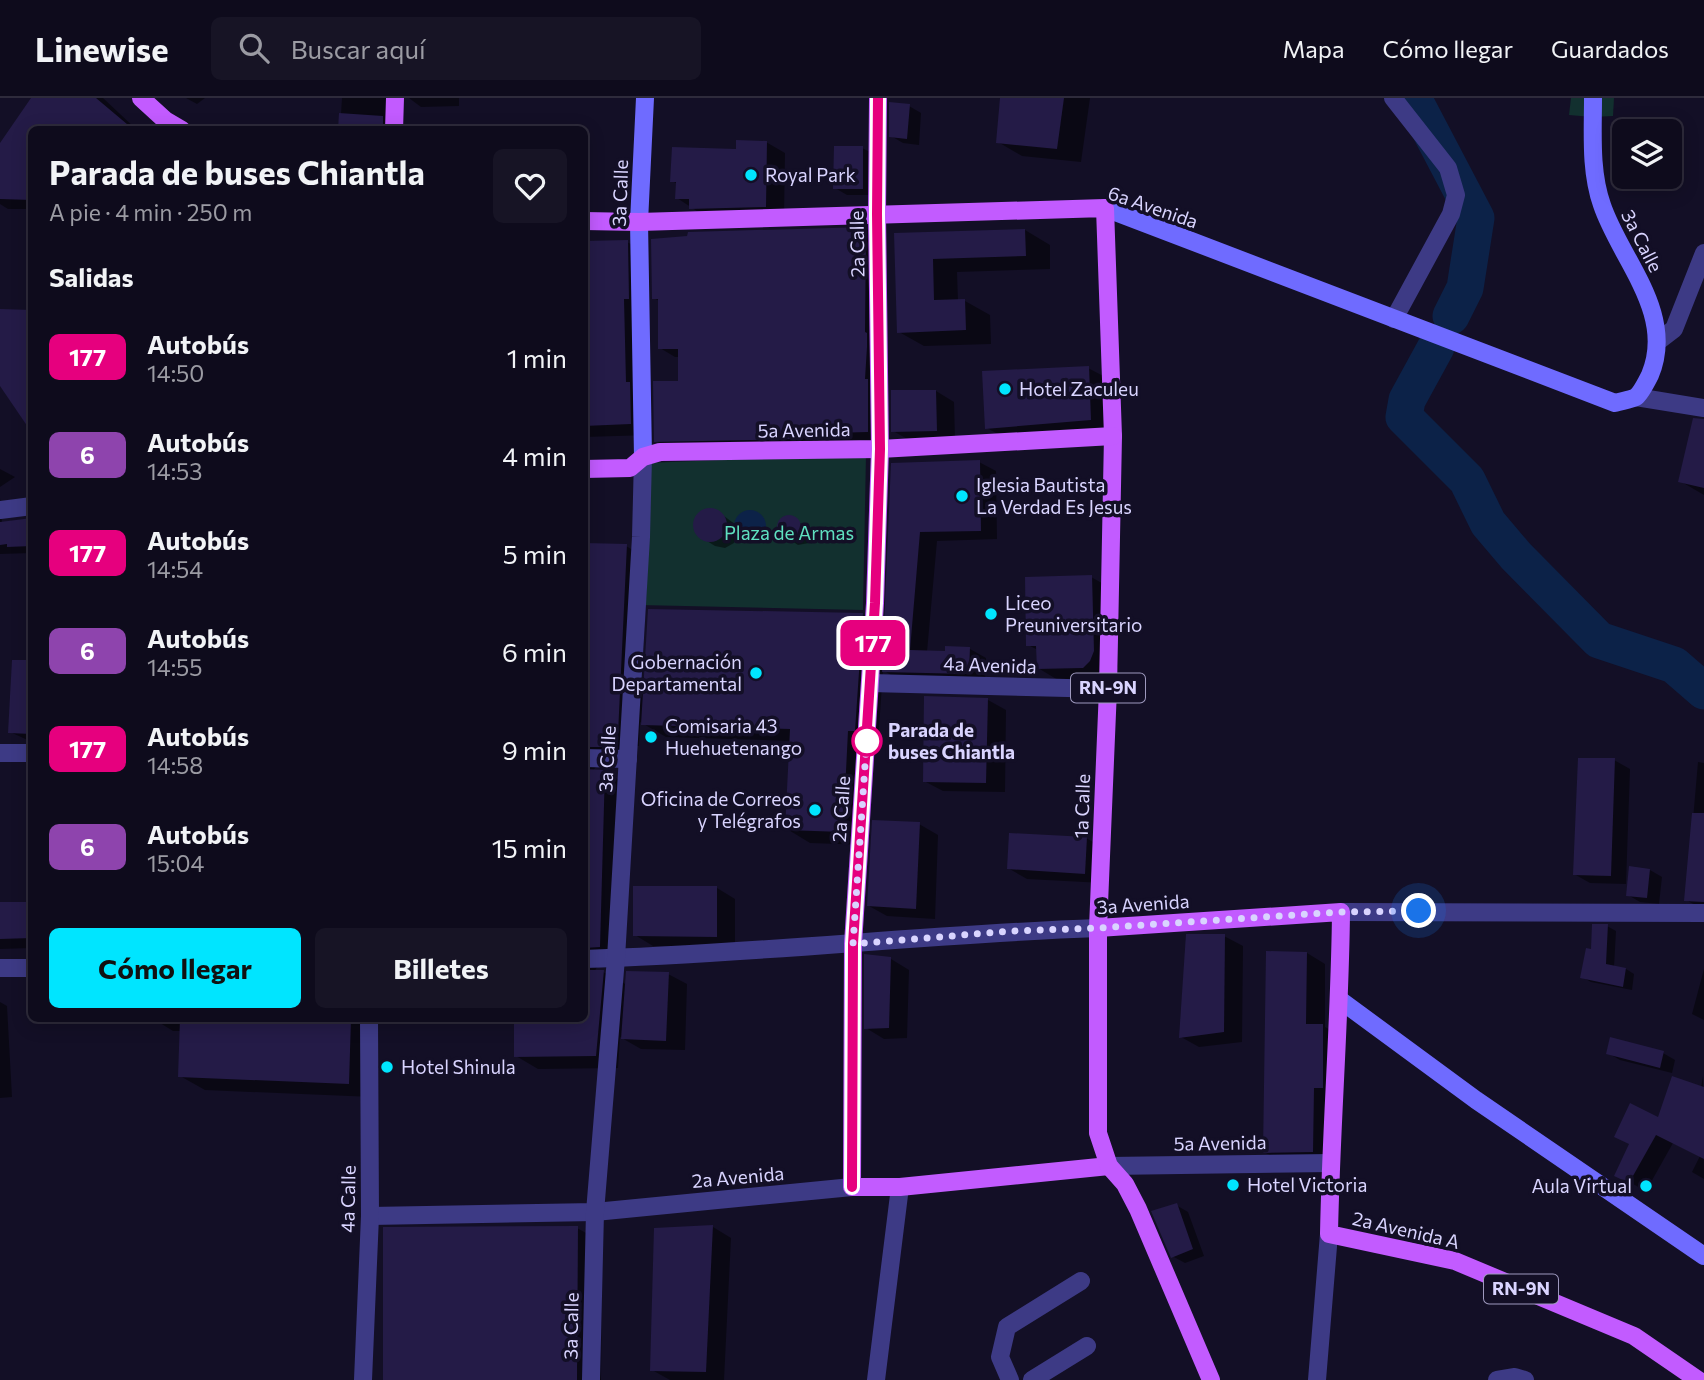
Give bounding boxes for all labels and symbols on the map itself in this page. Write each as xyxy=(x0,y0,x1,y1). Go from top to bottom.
street label: 3a Calle xyxy=(607,159,632,227)
place label: Royal Park xyxy=(765,163,856,186)
marker: Royal Park xyxy=(743,167,759,183)
street label: 6a Avenida xyxy=(1105,180,1201,233)
street label: 3a Calle xyxy=(1617,206,1668,276)
street label: 2a Calle xyxy=(844,210,869,278)
place label: Hotel Zaculeu xyxy=(1019,377,1139,400)
marker: Hotel Zaculeu xyxy=(997,381,1013,397)
street label: 5a Avenida xyxy=(757,417,851,442)
place label: Iglesia Bautista La Verdad Es Jesus xyxy=(976,473,1132,518)
marker: Iglesia Bautista La Verdad Es Jesus xyxy=(954,488,970,504)
park label: Plaza de Armas xyxy=(724,521,854,544)
place label: Liceo Preuniversitario xyxy=(1005,591,1142,636)
marker: Liceo Preuniversitario xyxy=(983,606,999,622)
line badge: 177 xyxy=(833,620,913,666)
place label: Gobernación Departamental xyxy=(611,650,742,695)
street label: 4a Avenida xyxy=(943,651,1037,678)
marker: Gobernación Departamental xyxy=(748,665,764,681)
road number: RN-9N xyxy=(1071,674,1145,702)
place label: Comisaria 43 Huehuetenango xyxy=(665,714,802,759)
place label: Parada de buses Chiantla xyxy=(888,718,1015,763)
street label: 3a Calle xyxy=(593,725,620,793)
marker: Parada de buses Chiantla xyxy=(852,726,882,756)
marker: Comisaria 43 Huehuetenango xyxy=(643,729,659,745)
street label: 1a Calle xyxy=(1069,773,1094,839)
street label: 2a Calle xyxy=(827,775,854,843)
place label: Oficina de Correos y Telégrafos xyxy=(641,787,801,832)
marker: Oficina de Correos y Telégrafos xyxy=(807,802,823,818)
street label: 3a Avenida xyxy=(1096,889,1190,918)
your location xyxy=(1401,893,1436,928)
place label: Hotel Shinula xyxy=(401,1055,516,1078)
marker: Hotel Shinula xyxy=(379,1059,395,1075)
street label: 5a Avenida xyxy=(1173,1130,1267,1155)
street label: 2a Avenida xyxy=(691,1161,785,1192)
street label: 4a Calle xyxy=(335,1165,360,1233)
place label: Hotel Victoria xyxy=(1247,1173,1367,1196)
place label: Aula Virtual xyxy=(1531,1174,1632,1197)
marker: Hotel Victoria xyxy=(1225,1177,1241,1193)
marker: Aula Virtual xyxy=(1638,1178,1654,1194)
street label: 2a Avenida A xyxy=(1350,1206,1462,1253)
road number: RN-9N xyxy=(1484,1274,1558,1304)
street label: 3a Calle xyxy=(558,1292,583,1360)

